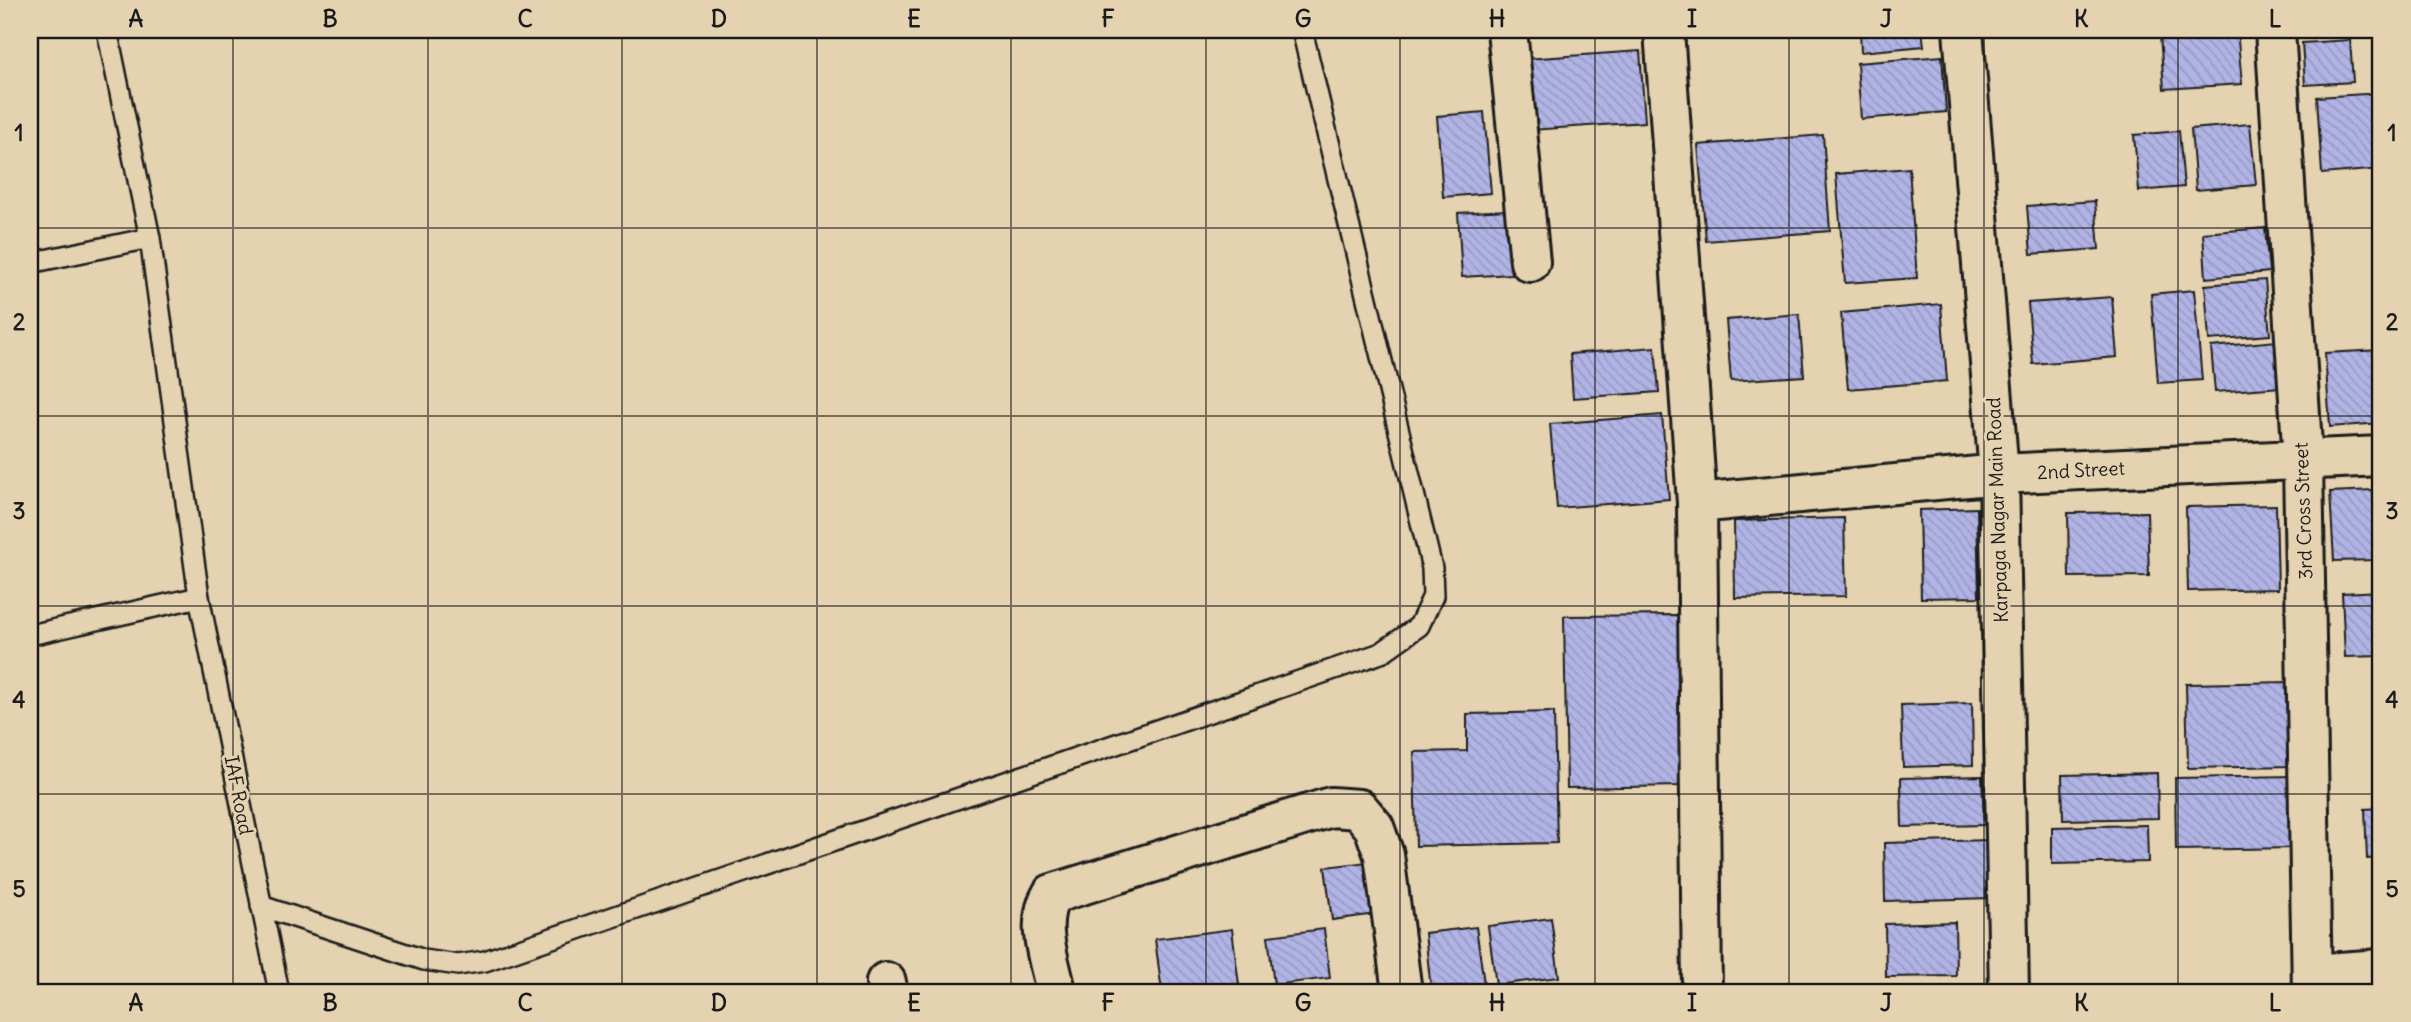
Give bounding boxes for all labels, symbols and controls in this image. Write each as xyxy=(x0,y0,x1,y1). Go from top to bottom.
text: A xyxy=(129,4,144,33)
text: B xyxy=(322,4,338,33)
text: C xyxy=(517,4,533,33)
text: D xyxy=(711,4,727,33)
text: E xyxy=(907,4,921,33)
text: F xyxy=(1101,4,1115,33)
text: G xyxy=(1295,4,1311,33)
text: H xyxy=(1489,4,1505,33)
text: I xyxy=(1687,4,1697,33)
text: J xyxy=(1880,4,1892,33)
text: K xyxy=(2074,4,2089,33)
text: L xyxy=(2269,4,2282,33)
text: 1 xyxy=(14,118,24,147)
text: 1 xyxy=(2387,118,2397,147)
text: 2 xyxy=(13,307,26,336)
text: 2 xyxy=(2386,307,2399,336)
street label: Karpaga Nagar Main Road xyxy=(1981,397,2013,623)
street label: 3rd Cross Street xyxy=(2289,442,2317,580)
street label: 2nd Street xyxy=(2037,456,2125,484)
text: 3 xyxy=(12,496,26,525)
text: 3 xyxy=(2385,496,2399,525)
text: 4 xyxy=(12,685,26,714)
text: 4 xyxy=(2385,685,2399,714)
street label: IAF Road xyxy=(220,753,258,837)
text: 5 xyxy=(12,874,26,903)
text: 5 xyxy=(2385,874,2399,903)
text: A xyxy=(129,988,144,1017)
text: B xyxy=(322,988,338,1017)
text: C xyxy=(517,988,533,1017)
text: D xyxy=(711,988,727,1017)
text: E xyxy=(907,988,921,1017)
text: F xyxy=(1101,988,1115,1017)
text: G xyxy=(1295,988,1311,1017)
text: H xyxy=(1489,988,1505,1017)
text: I xyxy=(1687,988,1697,1017)
text: J xyxy=(1880,988,1892,1017)
text: K xyxy=(2074,988,2089,1017)
text: L xyxy=(2269,988,2282,1017)

